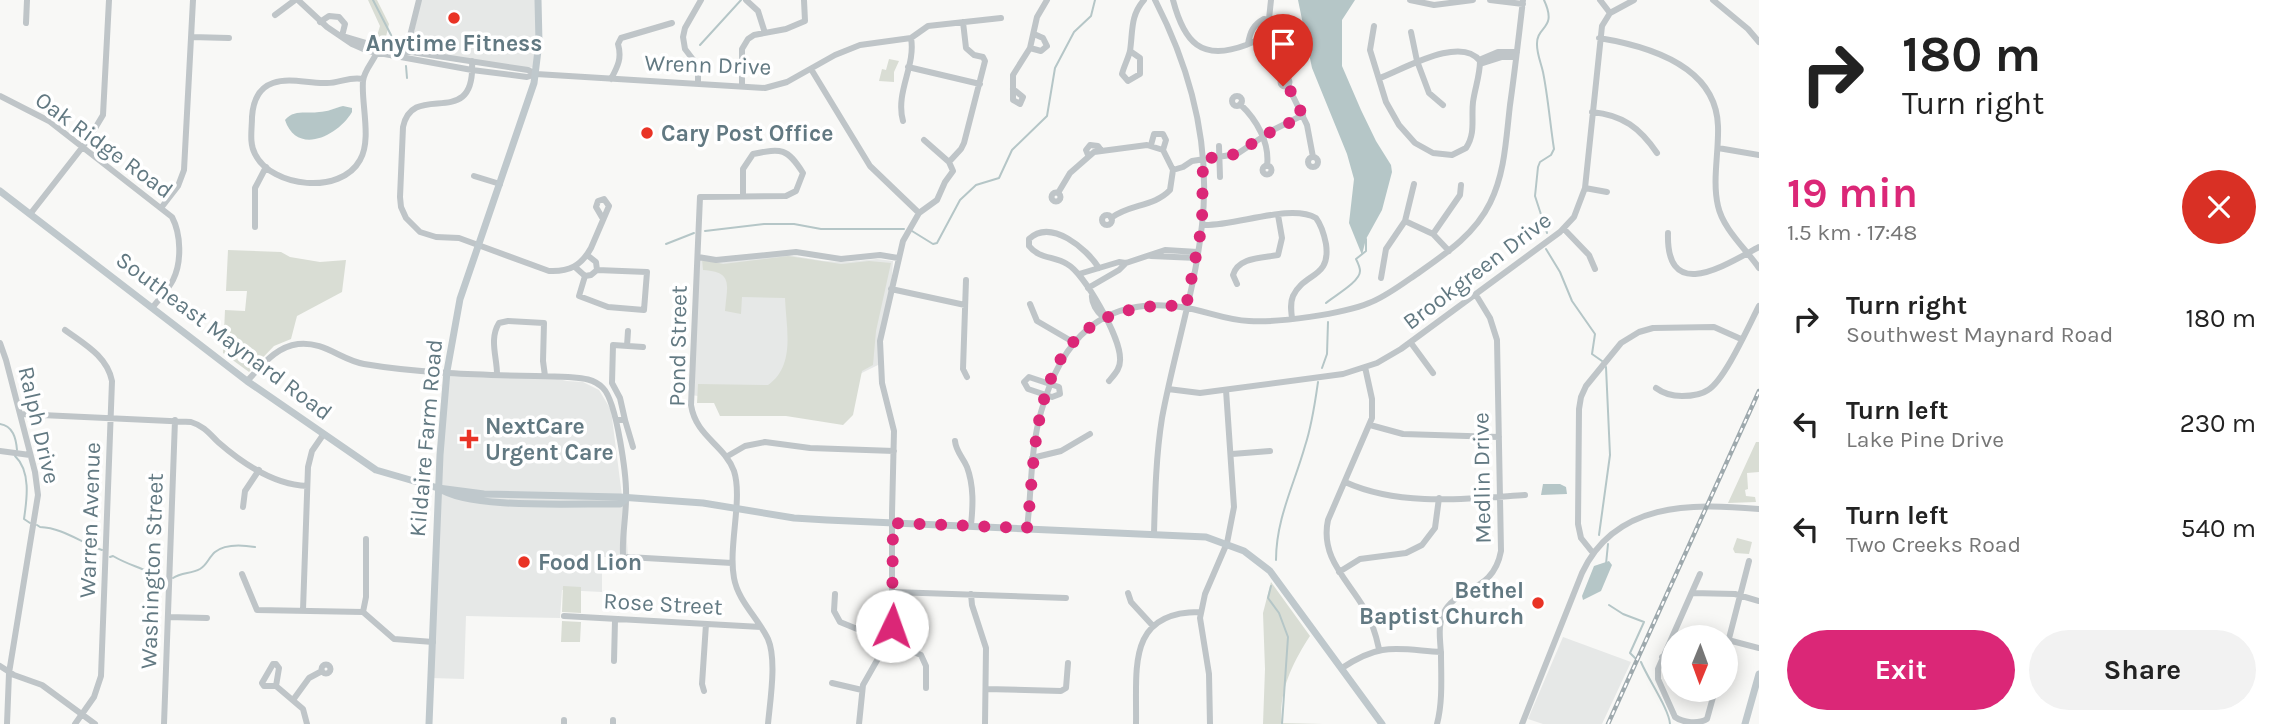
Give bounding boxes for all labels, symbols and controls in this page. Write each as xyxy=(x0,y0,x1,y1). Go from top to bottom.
marker: Anytime Fitness xyxy=(446,10,462,26)
pin xyxy=(1253,14,1313,86)
icon: arrive xyxy=(1264,25,1302,63)
text: 180 m xyxy=(1902,26,2041,83)
icon: right xyxy=(1787,28,1878,119)
place label: Anytime Fitness xyxy=(366,30,542,57)
street label: Wrenn Drive xyxy=(644,49,772,81)
text: Turn right xyxy=(1902,85,2044,122)
street label: Oak Ridge Road xyxy=(30,86,178,204)
place label: Cary Post Office xyxy=(661,120,833,147)
marker: Cary Post Office xyxy=(639,125,655,141)
text: 19 min xyxy=(1787,168,1918,218)
button: close xyxy=(2182,170,2256,244)
street label: Brookgreen Drive xyxy=(1398,206,1556,336)
text: 1.5 km · 17:48 xyxy=(1787,219,1917,246)
street label: Southeast Maynard Road xyxy=(111,246,337,426)
street label: Pond Street xyxy=(663,285,693,407)
text: Turn right xyxy=(1846,290,1967,321)
icon: right xyxy=(1787,300,1825,338)
text: 180 m xyxy=(2186,303,2256,334)
text: Southwest Maynard Road xyxy=(1846,321,2113,348)
street label: Kildaire Farm Road xyxy=(404,338,448,538)
street label: Ralph Drive xyxy=(12,364,66,486)
text: Turn left xyxy=(1846,395,1948,426)
icon: left xyxy=(1787,405,1825,443)
text: 230 m xyxy=(2180,408,2256,439)
street label: Medlin Drive xyxy=(1467,412,1497,544)
place label: NextCare Urgent Care xyxy=(485,413,614,466)
text: Lake Pine Drive xyxy=(1846,426,2004,453)
marker: NextCare Urgent Care xyxy=(459,429,479,449)
street label: Warren Avenue xyxy=(74,442,106,598)
street label: Washington Street xyxy=(135,472,169,669)
text: Turn left xyxy=(1846,500,1948,531)
icon: left xyxy=(1787,510,1825,548)
text: 540 m xyxy=(2181,513,2256,544)
text: Two Creeks Road xyxy=(1846,531,2021,558)
place label: Food Lion xyxy=(538,549,642,576)
marker: Food Lion xyxy=(516,554,532,570)
place label: Bethel Baptist Church xyxy=(1359,577,1524,630)
street label: Rose Street xyxy=(603,587,724,621)
position arrow xyxy=(855,589,929,663)
marker: Bethel Baptist Church xyxy=(1530,595,1546,611)
north arrow xyxy=(1661,625,1738,702)
map controls xyxy=(1661,625,1738,702)
button: Exit xyxy=(1787,630,2015,710)
button: Share xyxy=(2029,630,2256,710)

